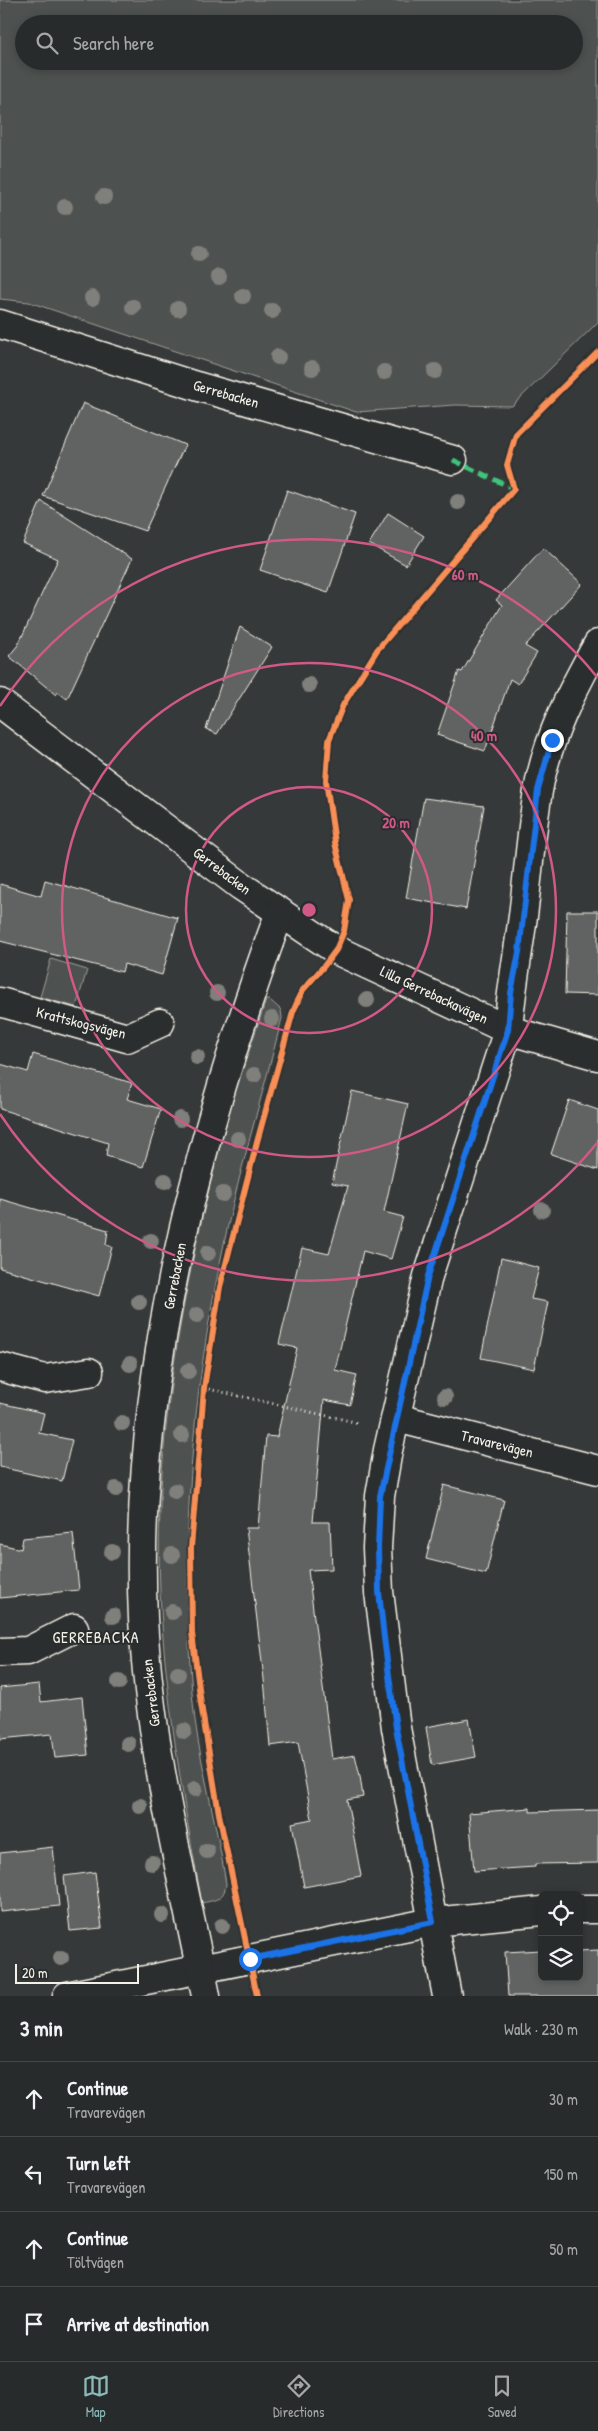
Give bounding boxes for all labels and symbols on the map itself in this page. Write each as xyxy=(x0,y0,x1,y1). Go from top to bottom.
street label: Gerrebacken xyxy=(191,374,262,413)
text: 60 m xyxy=(452,564,478,585)
text: 40 m xyxy=(471,725,497,746)
route end xyxy=(541,729,564,752)
text: 20 m xyxy=(382,812,410,833)
street label: Gerrebacken xyxy=(189,842,256,899)
centre of rings xyxy=(300,901,318,919)
street label: Lilla Gerrebackavägen xyxy=(377,960,492,1029)
street label: Krattskogsvägen xyxy=(34,1001,128,1044)
street label: Gerrebacken xyxy=(158,1241,191,1311)
street label: Travarevägen xyxy=(459,1424,536,1463)
district label: GERREBACKA xyxy=(52,1626,140,1648)
street label: Gerrebacken xyxy=(136,1658,165,1728)
route start xyxy=(239,1948,262,1971)
scale bar xyxy=(15,1961,139,1984)

